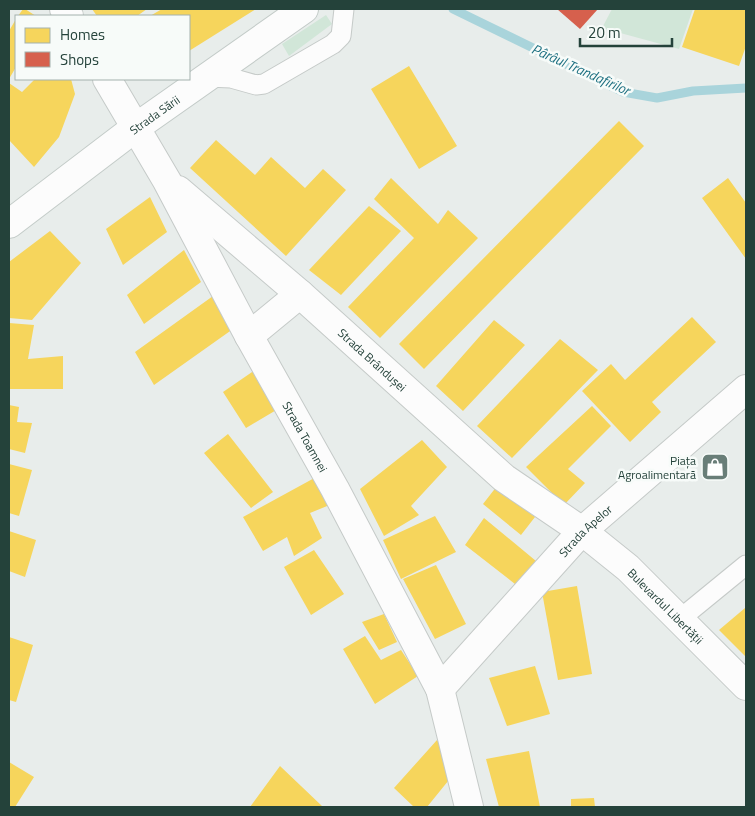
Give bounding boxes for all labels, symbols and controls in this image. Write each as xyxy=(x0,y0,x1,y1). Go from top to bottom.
legend xyxy=(15,15,190,80)
scale bar xyxy=(580,15,672,47)
text: 20 m xyxy=(588,21,621,44)
text: Homes xyxy=(60,23,105,46)
water label: Pârâul Trandafirilor xyxy=(528,38,635,101)
text: Shops xyxy=(60,48,99,71)
street label: Strada Sării xyxy=(125,90,183,139)
street label: Strada Brândușei xyxy=(334,323,411,396)
street label: Strada Toamnei xyxy=(278,398,333,475)
place label: Piața Agroalimentară xyxy=(618,451,696,484)
shop icon: Piața Agroalimentară xyxy=(700,452,730,482)
street label: Strada Apelor xyxy=(554,500,616,561)
street label: Bulevardul Libertății xyxy=(623,563,708,648)

